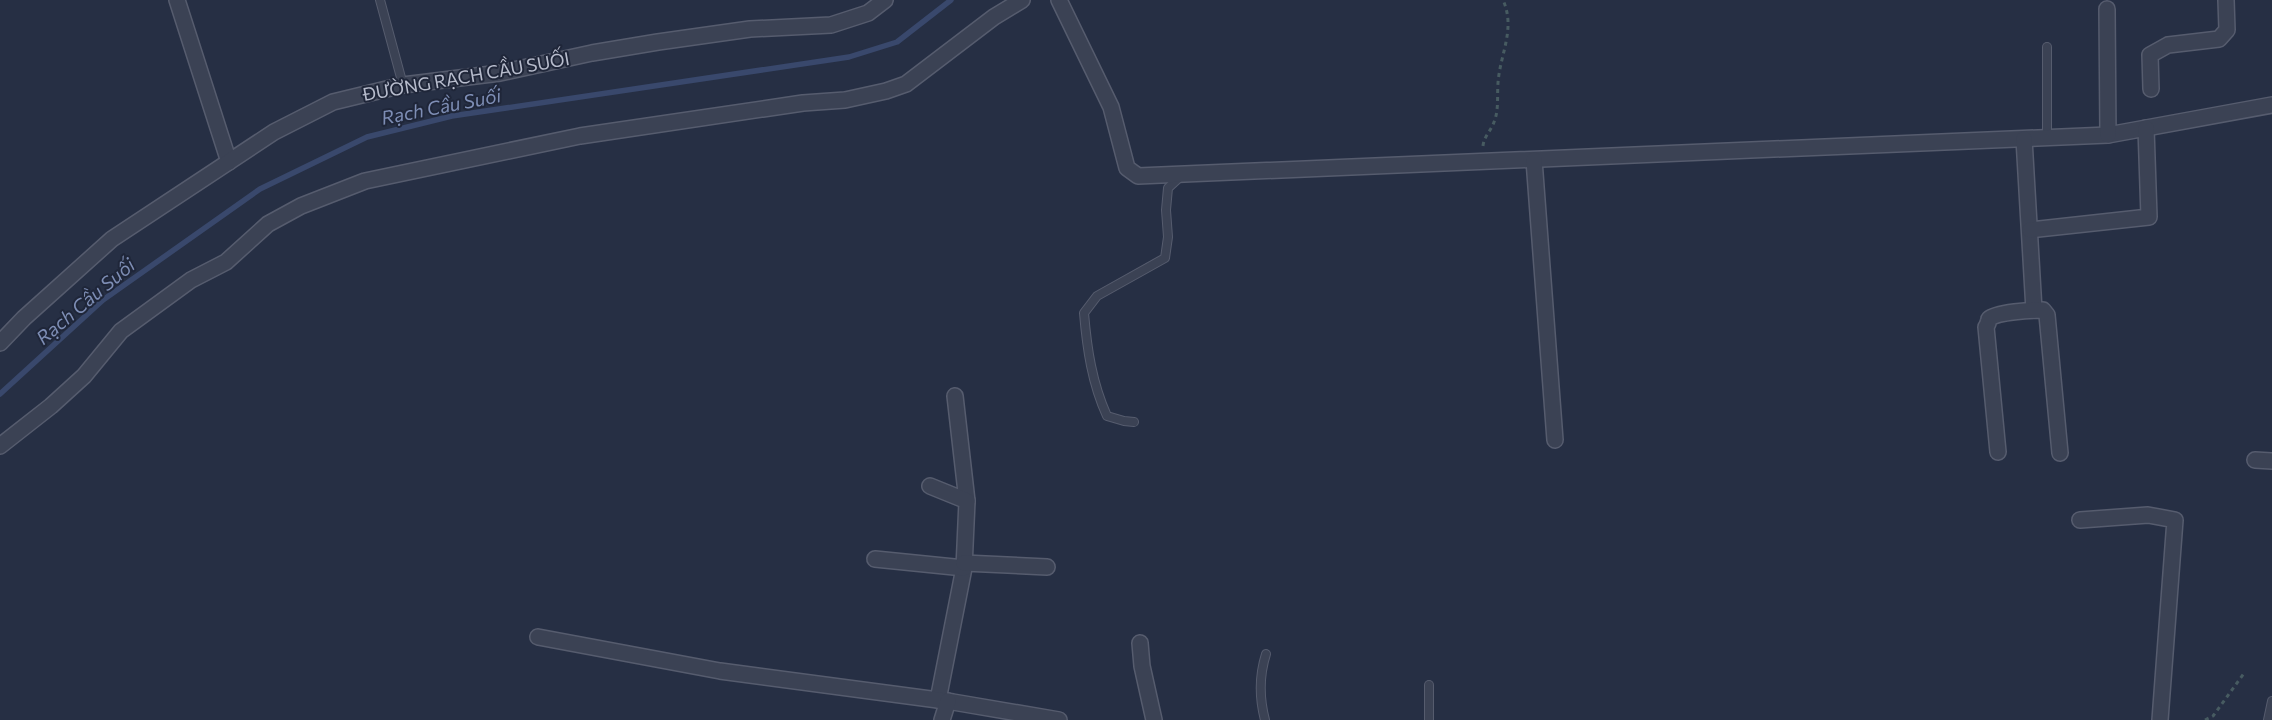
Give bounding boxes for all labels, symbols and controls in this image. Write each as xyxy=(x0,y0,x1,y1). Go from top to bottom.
street label: ĐƯỜNG RẠCH CẦU SUỐI xyxy=(359,45,571,105)
water label: Rạch Cầu Suối xyxy=(379,83,504,129)
water label: Rạch Cầu Suối xyxy=(31,252,140,349)

